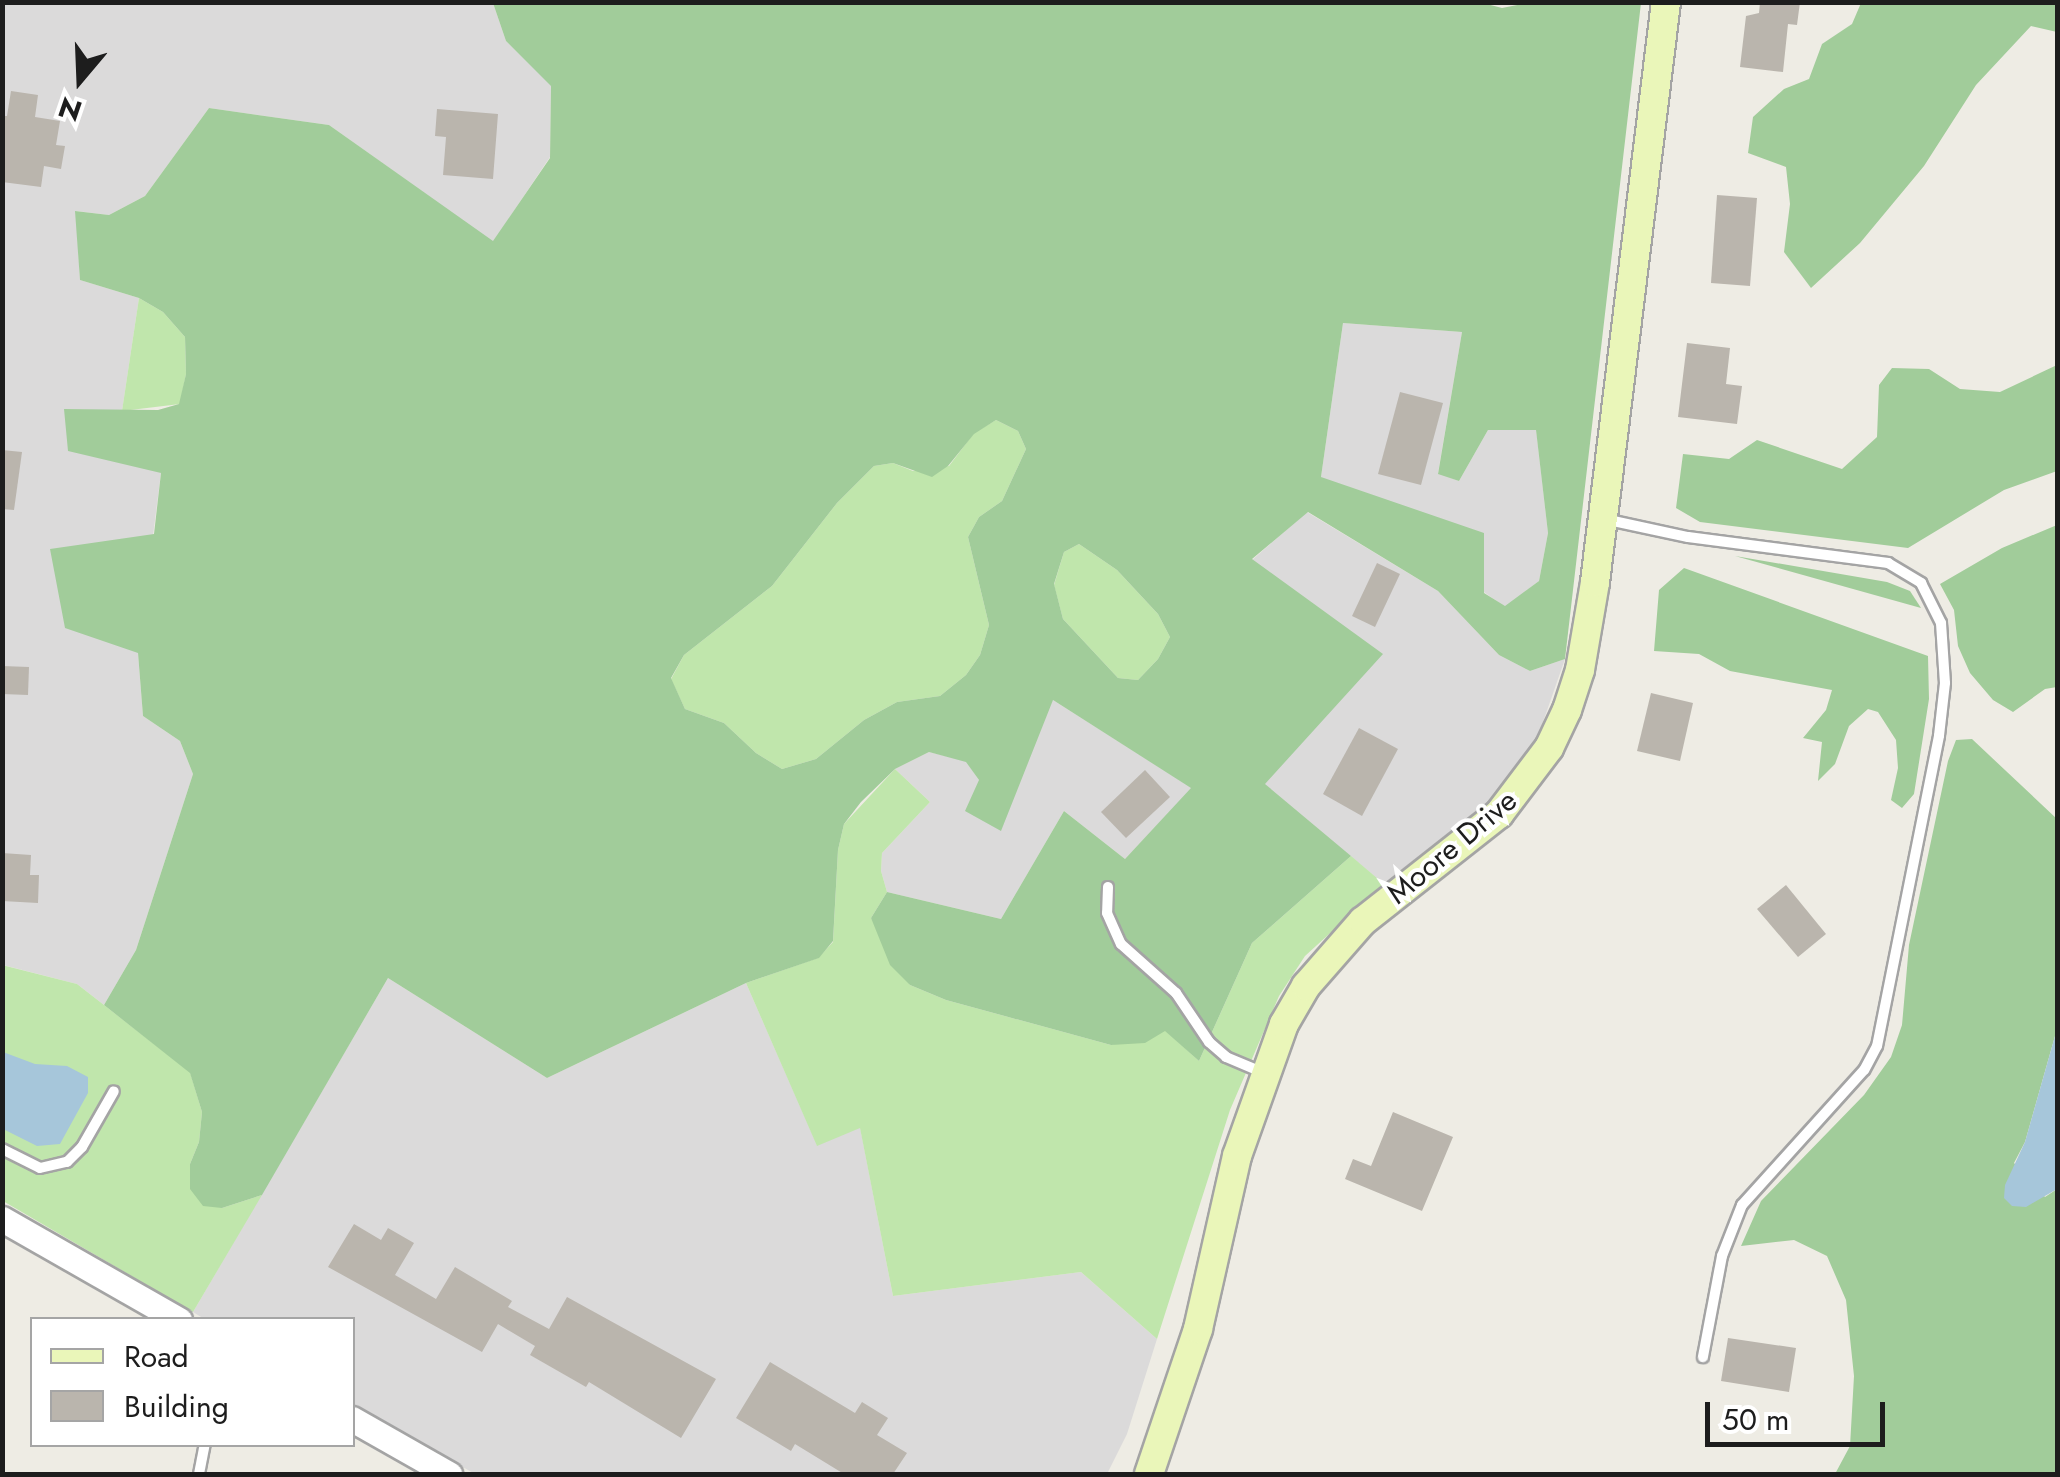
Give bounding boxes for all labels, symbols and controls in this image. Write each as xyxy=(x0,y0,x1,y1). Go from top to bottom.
north arrow xyxy=(30,30,130,130)
text: N xyxy=(53,86,87,132)
street label: Moore Drive xyxy=(1380,782,1524,912)
legend xyxy=(30,1317,355,1447)
text: Road xyxy=(124,1335,189,1378)
scale bar xyxy=(1710,1382,1890,1444)
text: Building xyxy=(124,1385,229,1428)
text: 50 m xyxy=(1722,1398,1789,1441)

